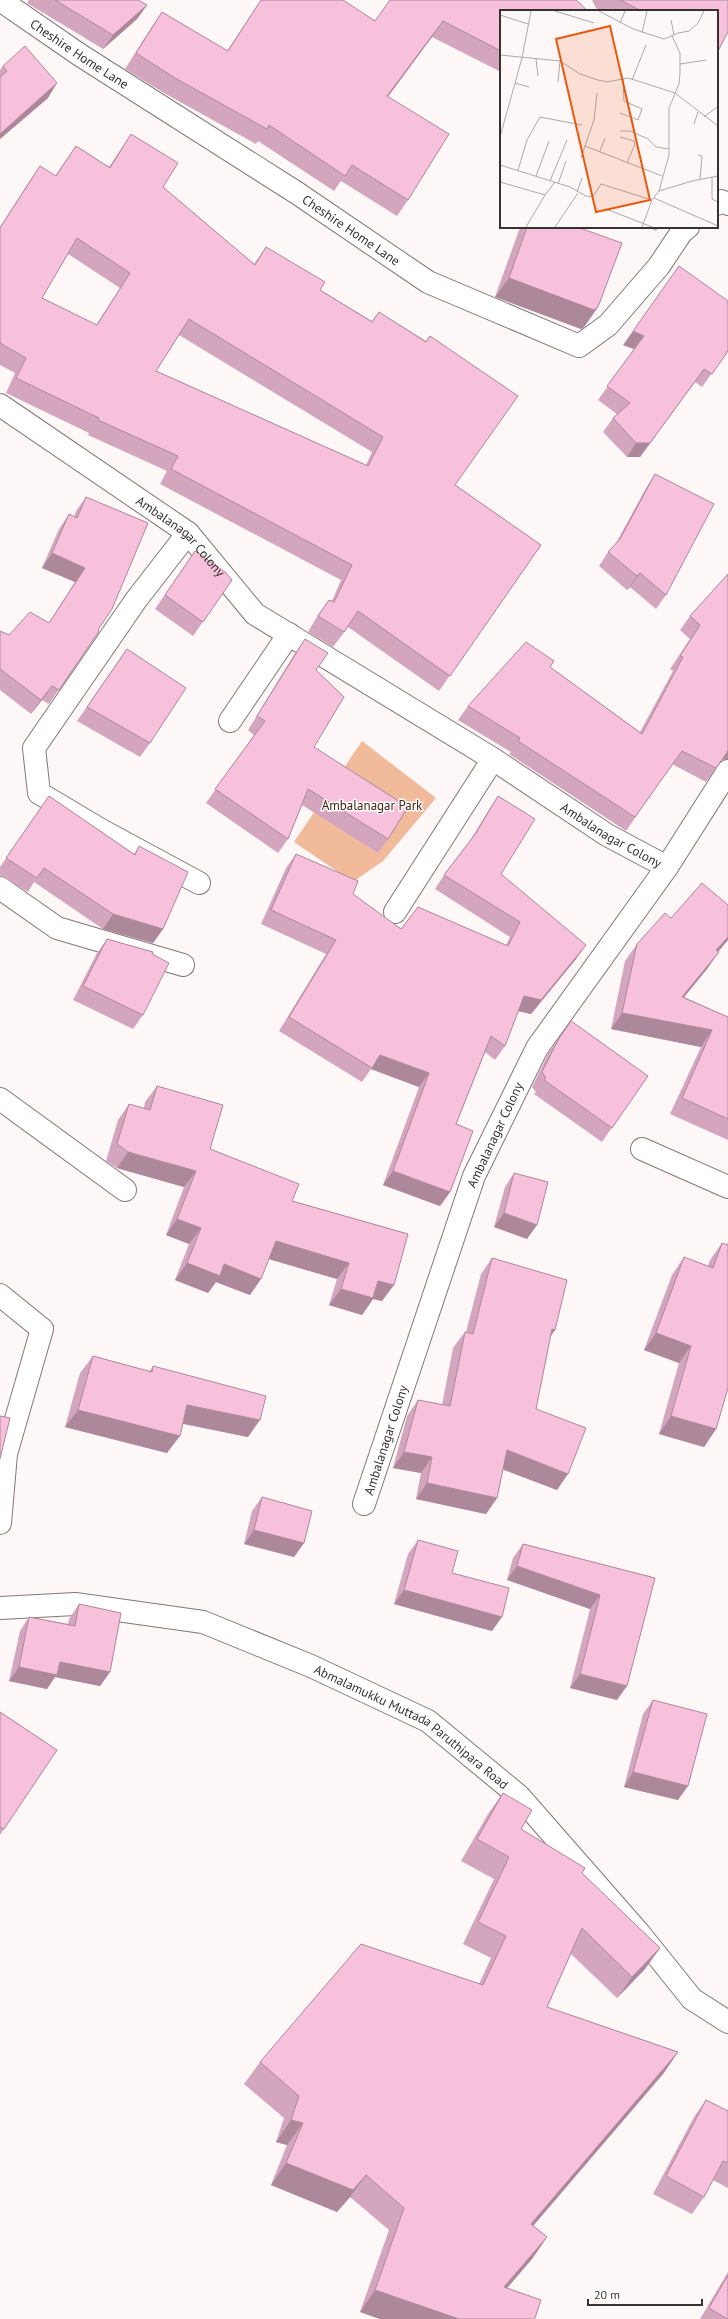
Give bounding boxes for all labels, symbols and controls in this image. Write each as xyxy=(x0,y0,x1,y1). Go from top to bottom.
inset map xyxy=(500,10,718,228)
street label: Cheshire Home Lane xyxy=(27,15,132,92)
street label: Cheshire Home Lane xyxy=(299,191,404,269)
street label: Ambalanagar Colony xyxy=(133,492,229,580)
park label: Ambalanagar Park xyxy=(322,797,423,814)
street label: Ambalanagar Colony xyxy=(558,798,665,871)
street label: Ambalanagar Colony xyxy=(463,1079,527,1191)
street label: Ambalanagar Colony xyxy=(360,1383,412,1497)
street label: Abmalamukku Muttada Paruthipara Road xyxy=(311,1660,512,1793)
scale bar xyxy=(588,2281,702,2307)
text: 20 m xyxy=(594,2287,620,2302)

